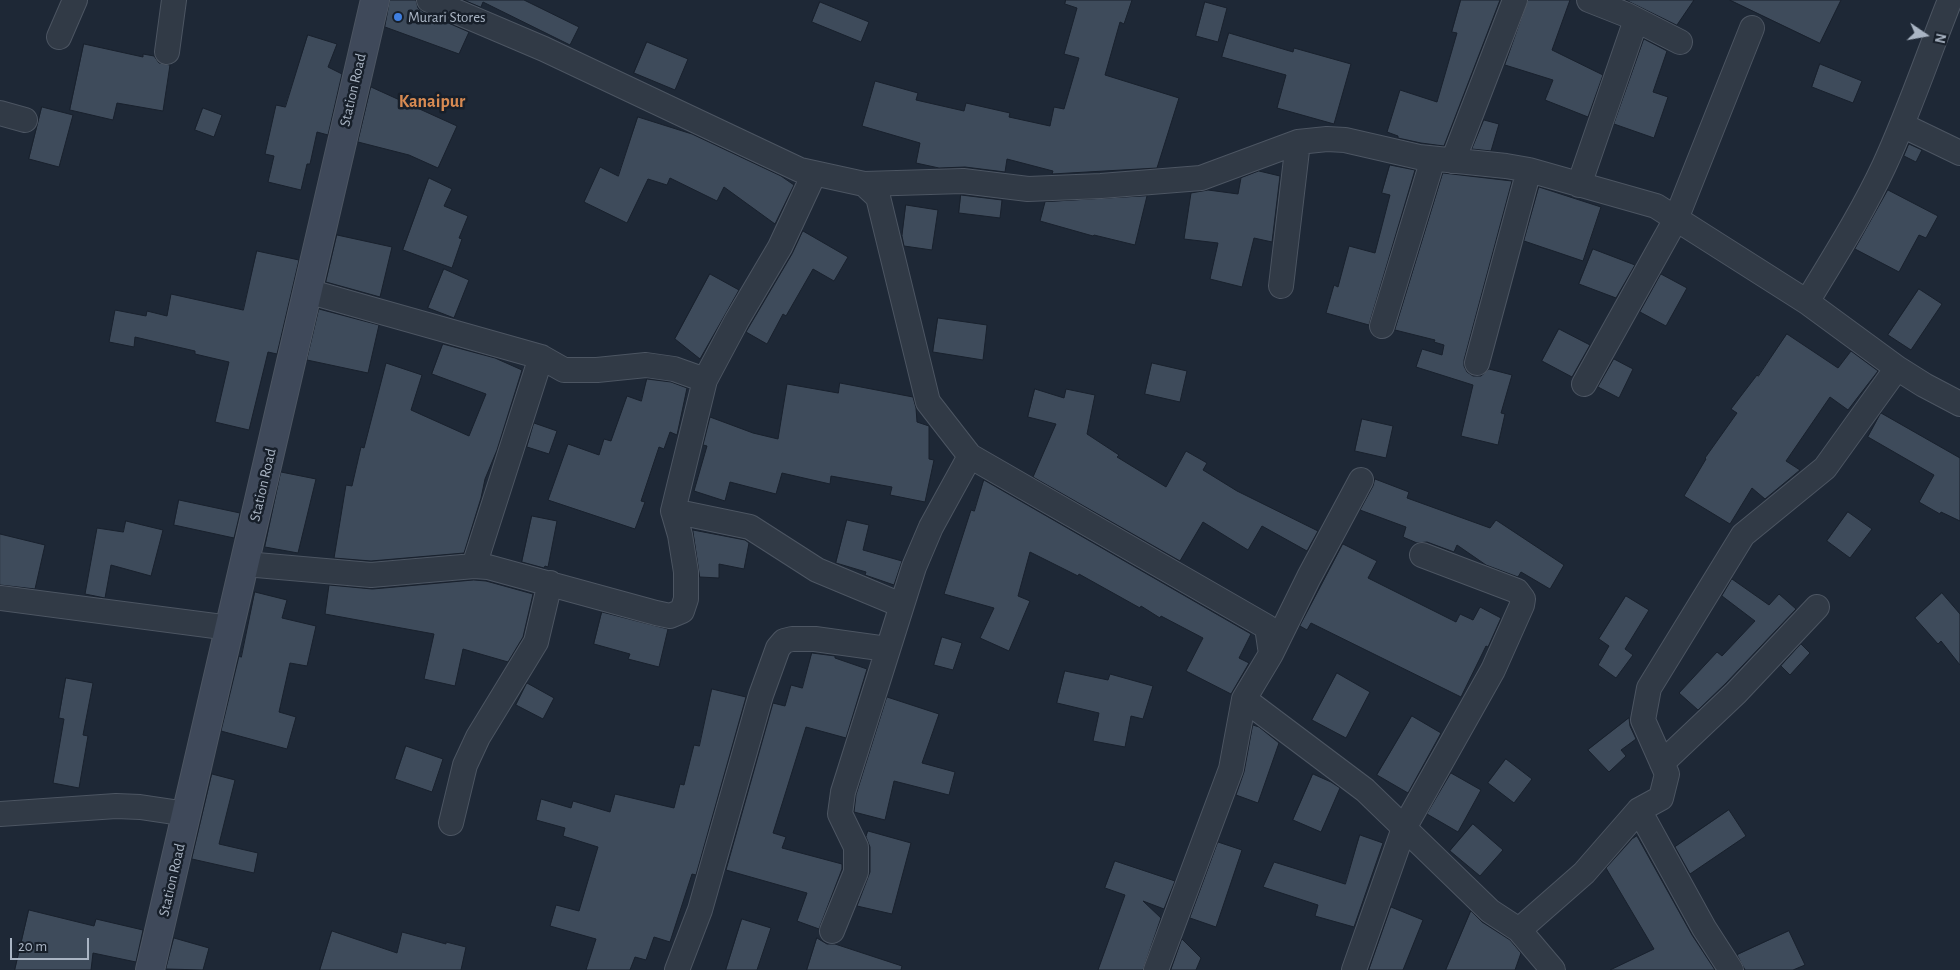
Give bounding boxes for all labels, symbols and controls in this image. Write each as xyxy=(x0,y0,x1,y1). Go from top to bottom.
place label: Murari Stores xyxy=(408,8,486,26)
north arrow xyxy=(1900,10,1950,60)
marker: Murari Stores xyxy=(392,11,404,23)
text: N xyxy=(1932,32,1948,44)
street label: Station Road xyxy=(336,52,370,128)
district label: Kanaipur xyxy=(399,91,465,113)
street label: Station Road xyxy=(246,447,280,523)
street label: Station Road xyxy=(155,842,189,918)
scale bar xyxy=(12,928,91,960)
text: 20 m xyxy=(18,939,47,954)

